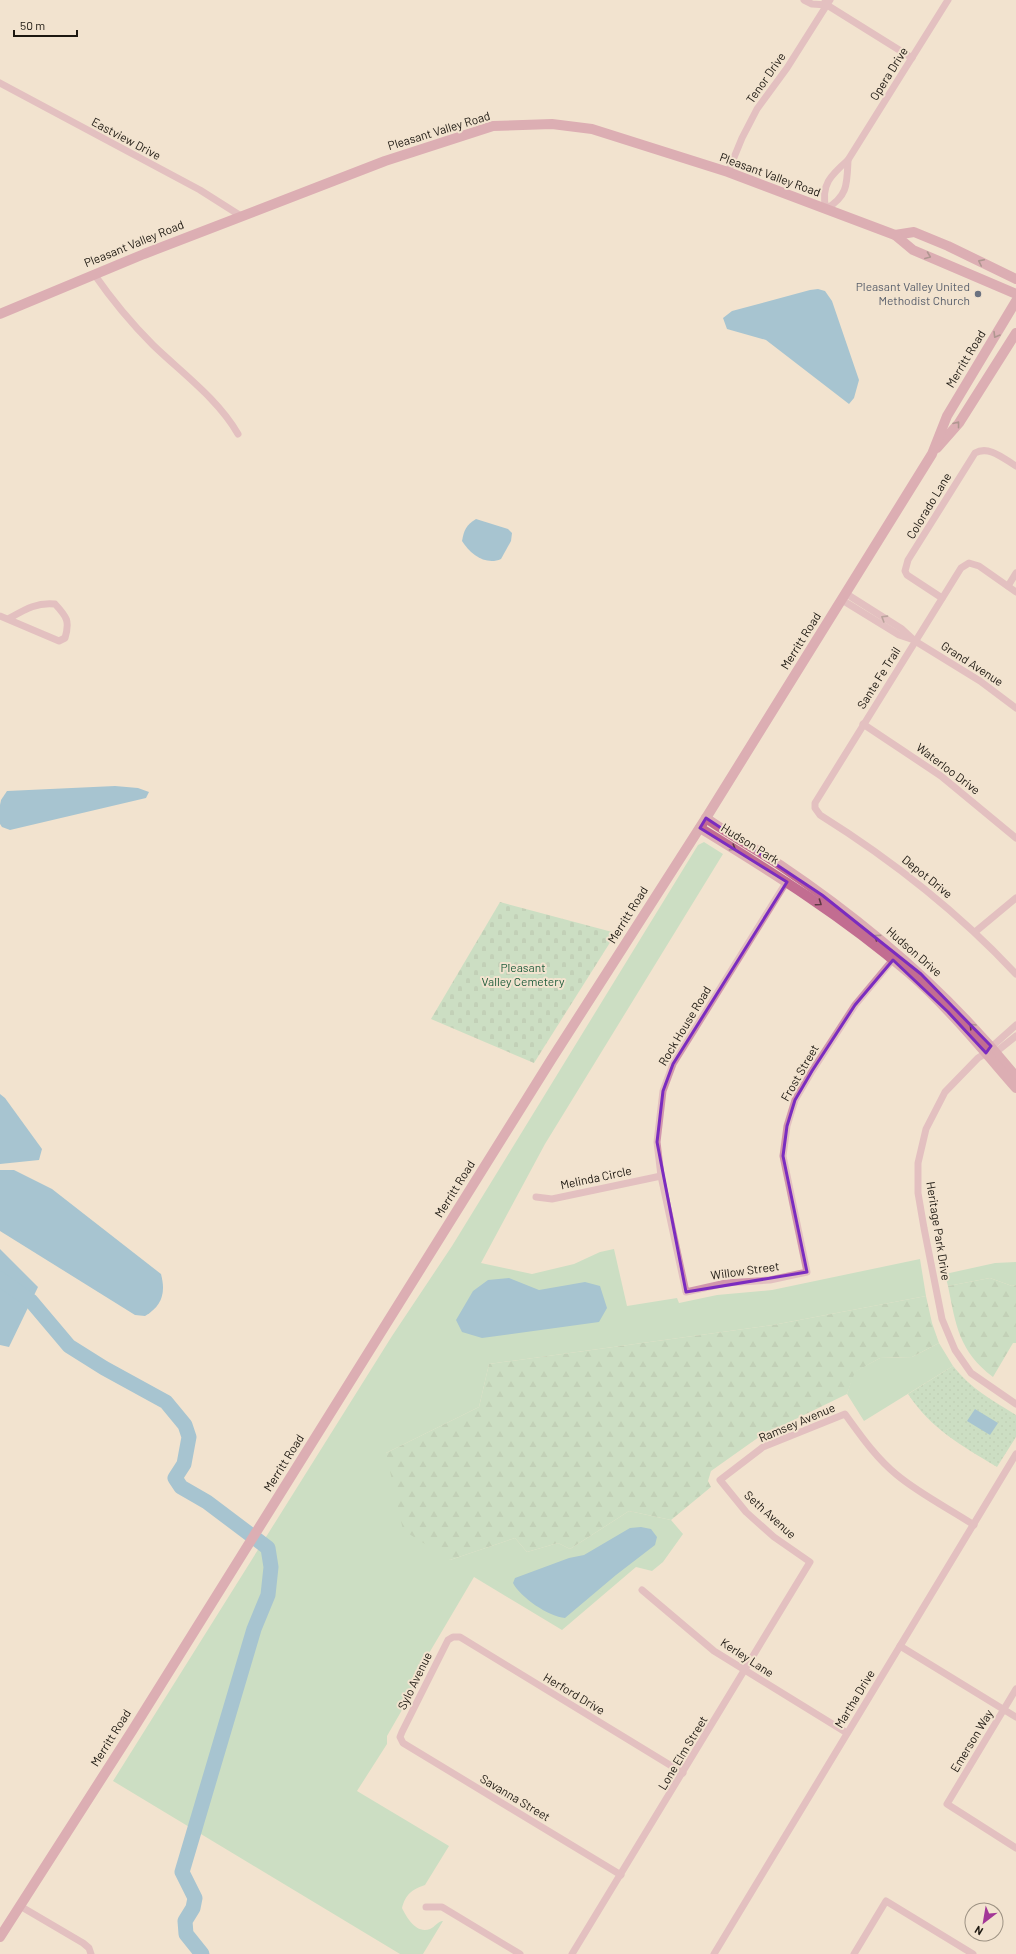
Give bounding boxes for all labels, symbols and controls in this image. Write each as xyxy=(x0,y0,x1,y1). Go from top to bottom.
scale bar xyxy=(14,12,77,38)
text: 50 m xyxy=(20,18,45,32)
street label: Opera Drive xyxy=(866,44,910,103)
street label: Tenor Drive xyxy=(743,49,788,106)
street label: Pleasant Valley Road xyxy=(386,108,492,152)
street label: Eastview Drive xyxy=(89,114,163,162)
street label: Pleasant Valley Road xyxy=(718,149,823,199)
street label: Pleasant Valley Road xyxy=(82,217,186,269)
one-way arrow xyxy=(924,252,931,260)
one-way arrow xyxy=(978,259,985,267)
place label: Pleasant Valley United Methodist Church xyxy=(856,279,970,307)
marker: Pleasant Valley United Methodist Church xyxy=(973,289,983,299)
street label: Merritt Road xyxy=(943,327,988,390)
one-way arrow xyxy=(993,331,1001,338)
one-way arrow xyxy=(953,422,960,429)
street label: Colorado Lane xyxy=(903,470,953,541)
street label: Merritt Road xyxy=(777,609,823,672)
one-way arrow xyxy=(881,615,888,622)
street label: Grand Avenue xyxy=(939,638,1006,688)
street label: Sante Fe Trail xyxy=(854,644,903,711)
street label: Waterloo Drive xyxy=(914,740,983,797)
street label: Hudson Park xyxy=(719,820,782,866)
one-way arrow xyxy=(729,844,736,851)
street label: Depot Drive xyxy=(900,852,955,901)
street label: Merritt Road xyxy=(604,883,650,946)
one-way arrow xyxy=(815,899,822,906)
street label: Hudson Drive xyxy=(884,923,945,979)
one-way arrow xyxy=(875,935,882,942)
park label: Pleasant Valley Cemetery xyxy=(482,960,565,988)
street label: Rock House Road xyxy=(655,983,713,1068)
one-way arrow xyxy=(970,1023,977,1031)
street label: Frost Street xyxy=(777,1042,821,1103)
street label: Merritt Road xyxy=(431,1157,477,1220)
street label: Melinda Circle xyxy=(559,1163,633,1191)
street label: Heritage Park Drive xyxy=(924,1180,954,1281)
street label: Willow Street xyxy=(710,1258,780,1282)
street label: Ramsey Avenue xyxy=(756,1400,837,1444)
street label: Merritt Road xyxy=(260,1431,306,1494)
street label: Seth Avenue xyxy=(742,1487,799,1541)
street label: Kerley Lane xyxy=(718,1635,777,1680)
street label: Sylo Avenue xyxy=(394,1649,434,1712)
street label: Martha Drive xyxy=(831,1667,877,1730)
street label: Herford Drive xyxy=(541,1669,608,1717)
street label: Merritt Road xyxy=(87,1706,133,1769)
street label: Emerson Way xyxy=(947,1706,996,1774)
street label: Lone Elm Street xyxy=(655,1713,710,1792)
street label: Savanna Street xyxy=(478,1771,553,1823)
north arrow xyxy=(964,1902,1004,1942)
text: N xyxy=(972,1924,985,1938)

